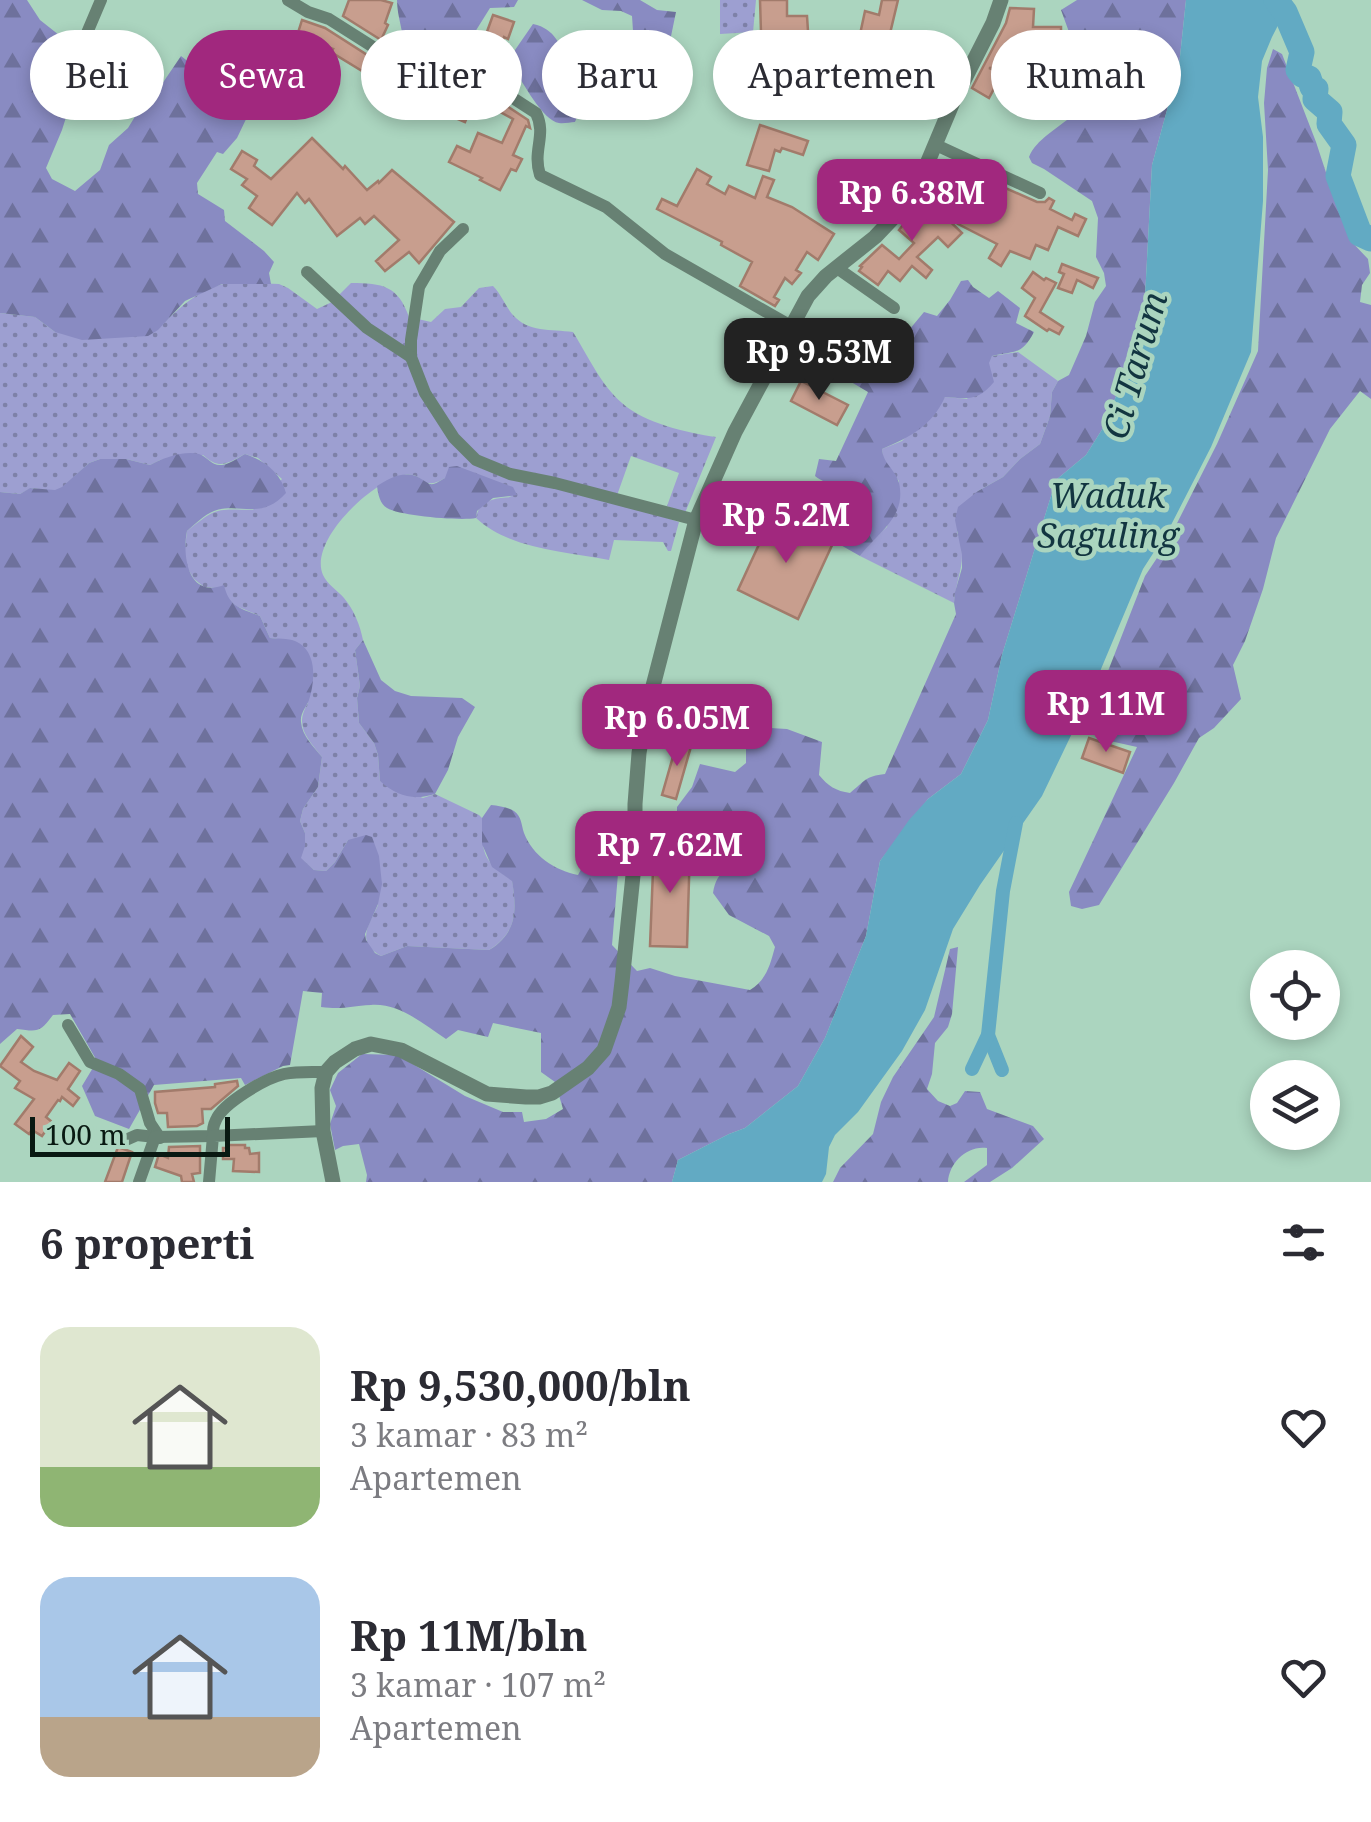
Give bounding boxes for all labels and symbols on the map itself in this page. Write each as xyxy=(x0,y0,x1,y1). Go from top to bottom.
pin: Rp 6.38M xyxy=(809,159,1015,244)
water label: Ci Tarum xyxy=(1091,286,1177,444)
pin: Rp 9.53M xyxy=(716,318,922,403)
water label: Waduk Saguling xyxy=(1037,471,1180,558)
pin: Rp 5.2M xyxy=(694,481,878,566)
pin: Rp 11M xyxy=(1025,670,1187,755)
pin: Rp 6.05M xyxy=(574,684,780,769)
pin: Rp 7.62M xyxy=(567,811,773,896)
scale bar xyxy=(30,1112,230,1156)

